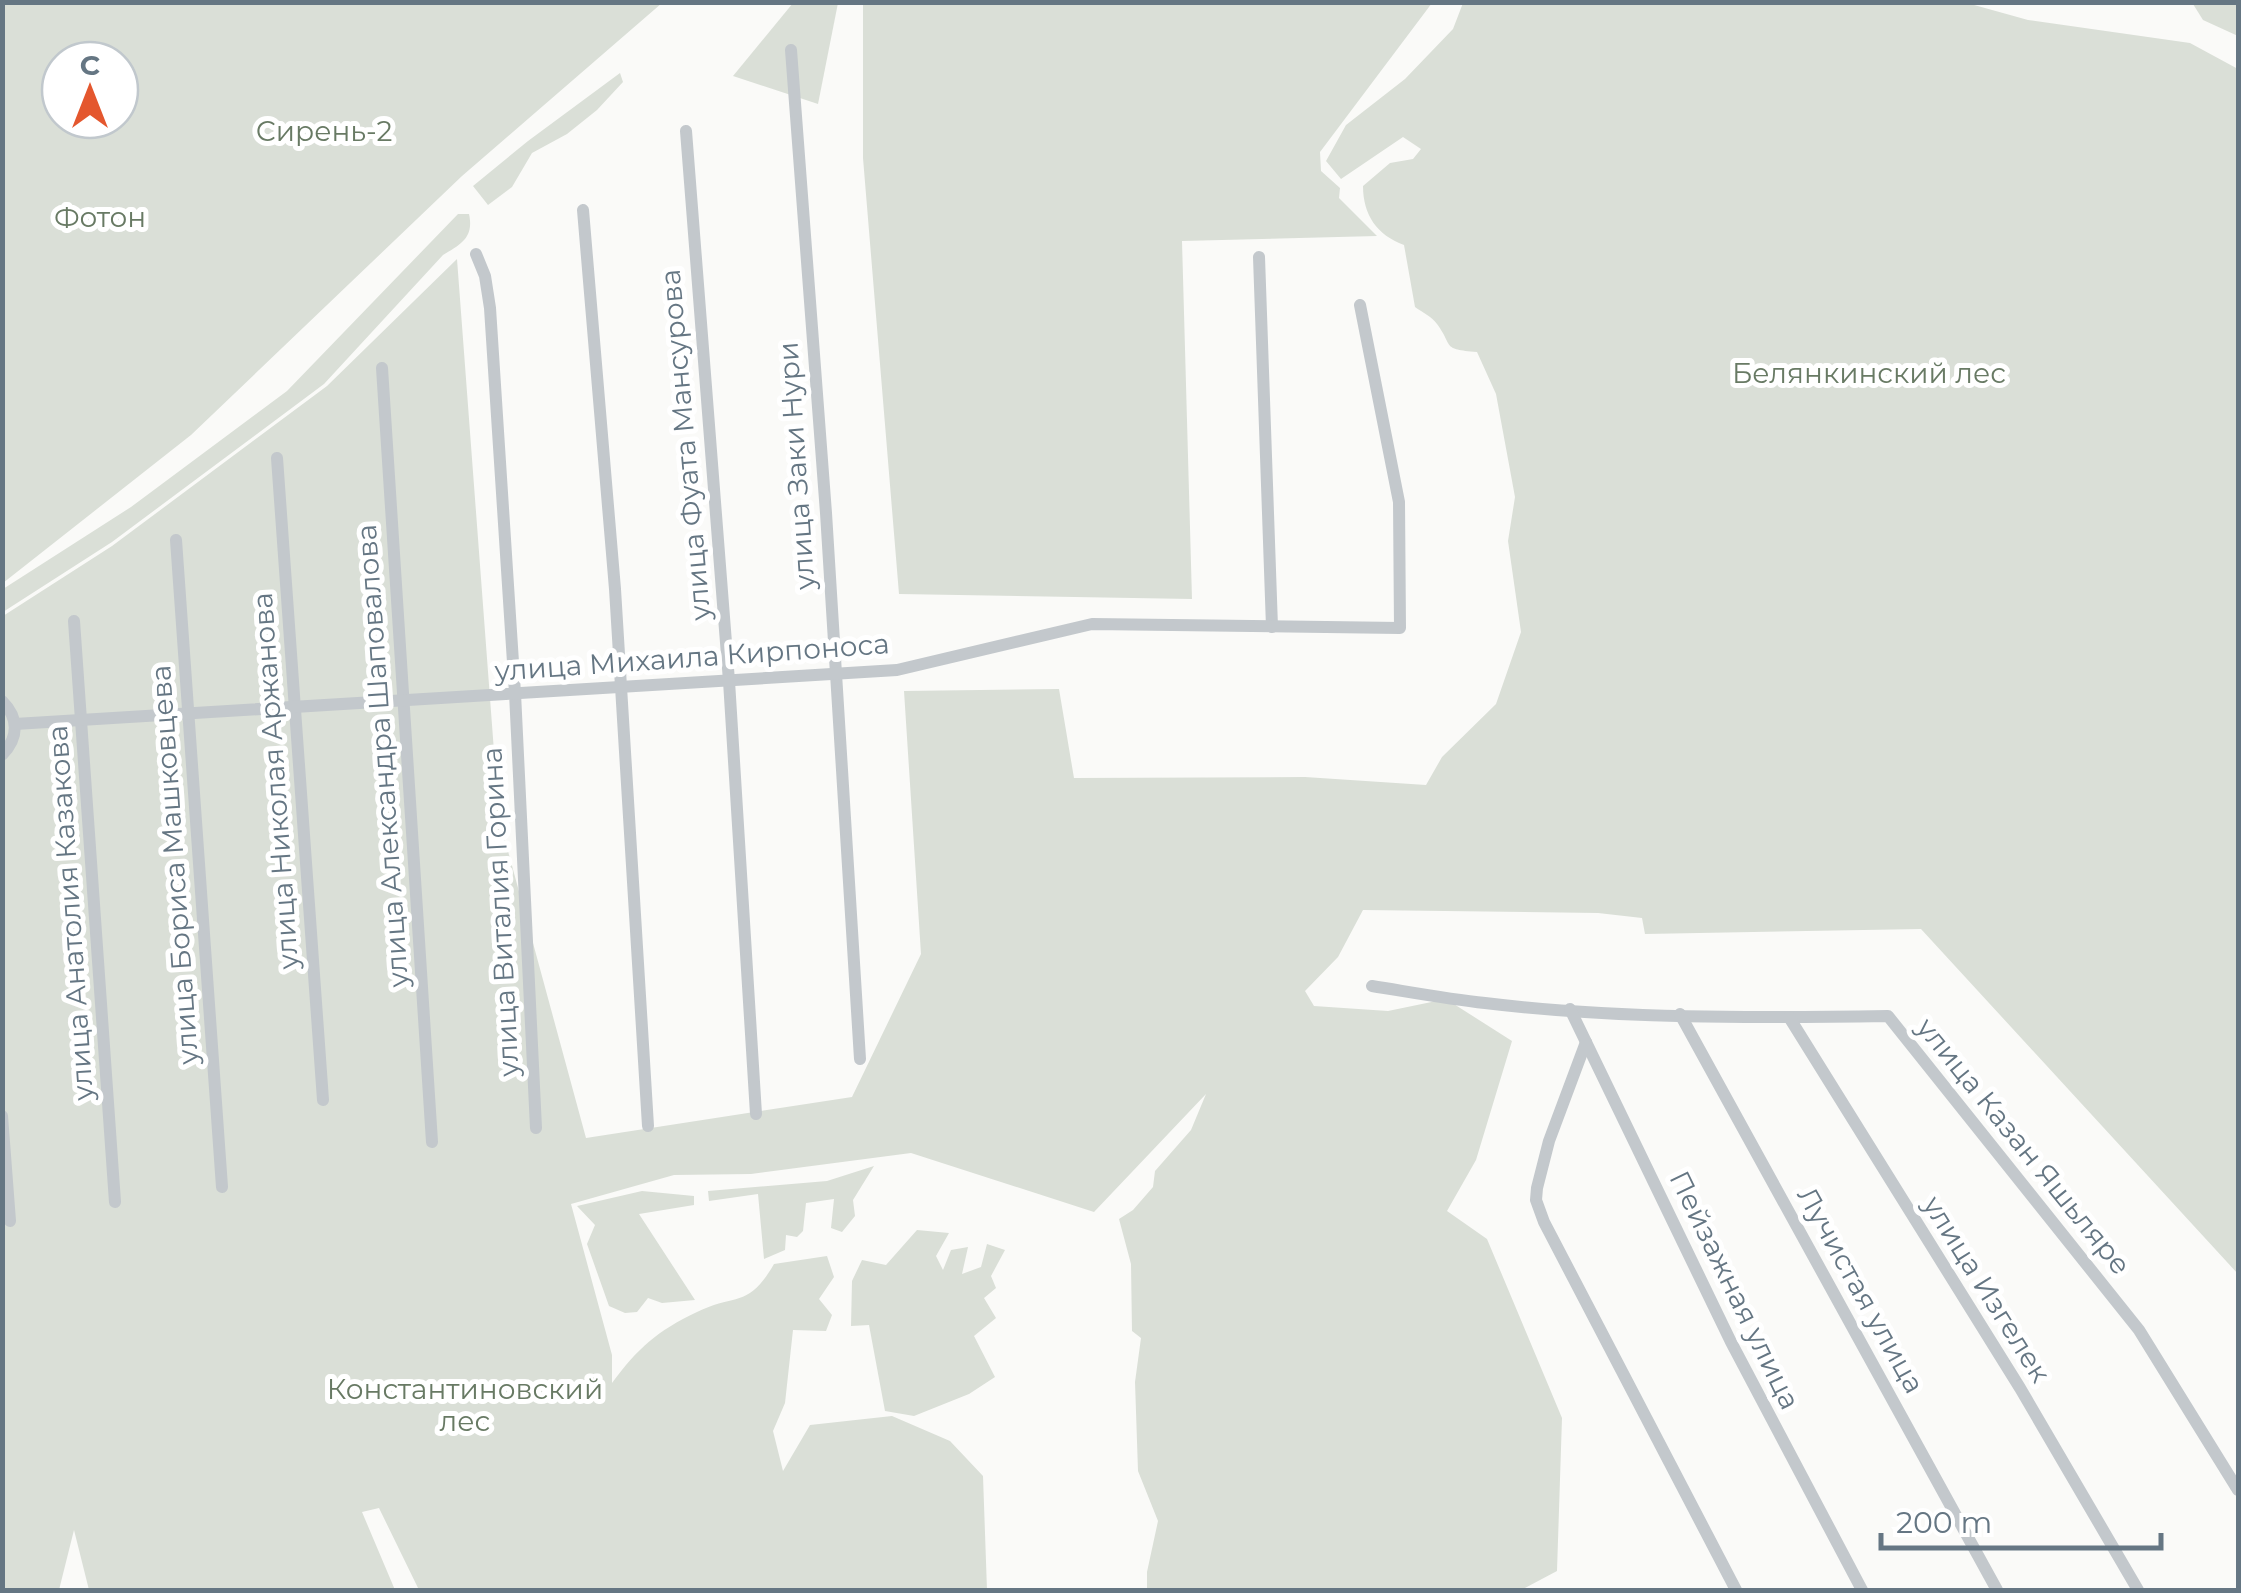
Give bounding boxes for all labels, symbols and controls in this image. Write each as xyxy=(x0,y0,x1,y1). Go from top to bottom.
north arrow xyxy=(40,40,140,140)
text: С xyxy=(80,48,100,82)
park label: Сирень-2 xyxy=(256,114,392,148)
park label: Фотон xyxy=(54,200,146,234)
street label: улица Фуата Мансурова xyxy=(653,268,717,623)
street label: улица Заки Нури xyxy=(770,341,822,592)
park label: Белянкинский лес xyxy=(1732,356,2006,390)
street label: улица Александра Шаповалова xyxy=(349,523,415,990)
street label: улица Николая Аржанова xyxy=(245,591,305,972)
street label: улица Михаила Кирпоноса xyxy=(492,626,891,688)
street label: улица Бориса Машковцева xyxy=(143,664,205,1067)
street label: улица Анатолия Казакова xyxy=(40,724,100,1103)
street label: улица Виталия Горина xyxy=(474,746,526,1079)
street label: улица Казан Яшьляре xyxy=(1909,1010,2138,1281)
street label: Пейзажная улица xyxy=(1663,1165,1807,1415)
street label: Лучистая улица xyxy=(1790,1181,1932,1399)
street label: улица Изгелек xyxy=(1915,1189,2058,1389)
park label: Константиновский лес xyxy=(327,1372,603,1438)
scale bar xyxy=(1881,1488,2161,1550)
text: 200 m xyxy=(1896,1504,1992,1541)

